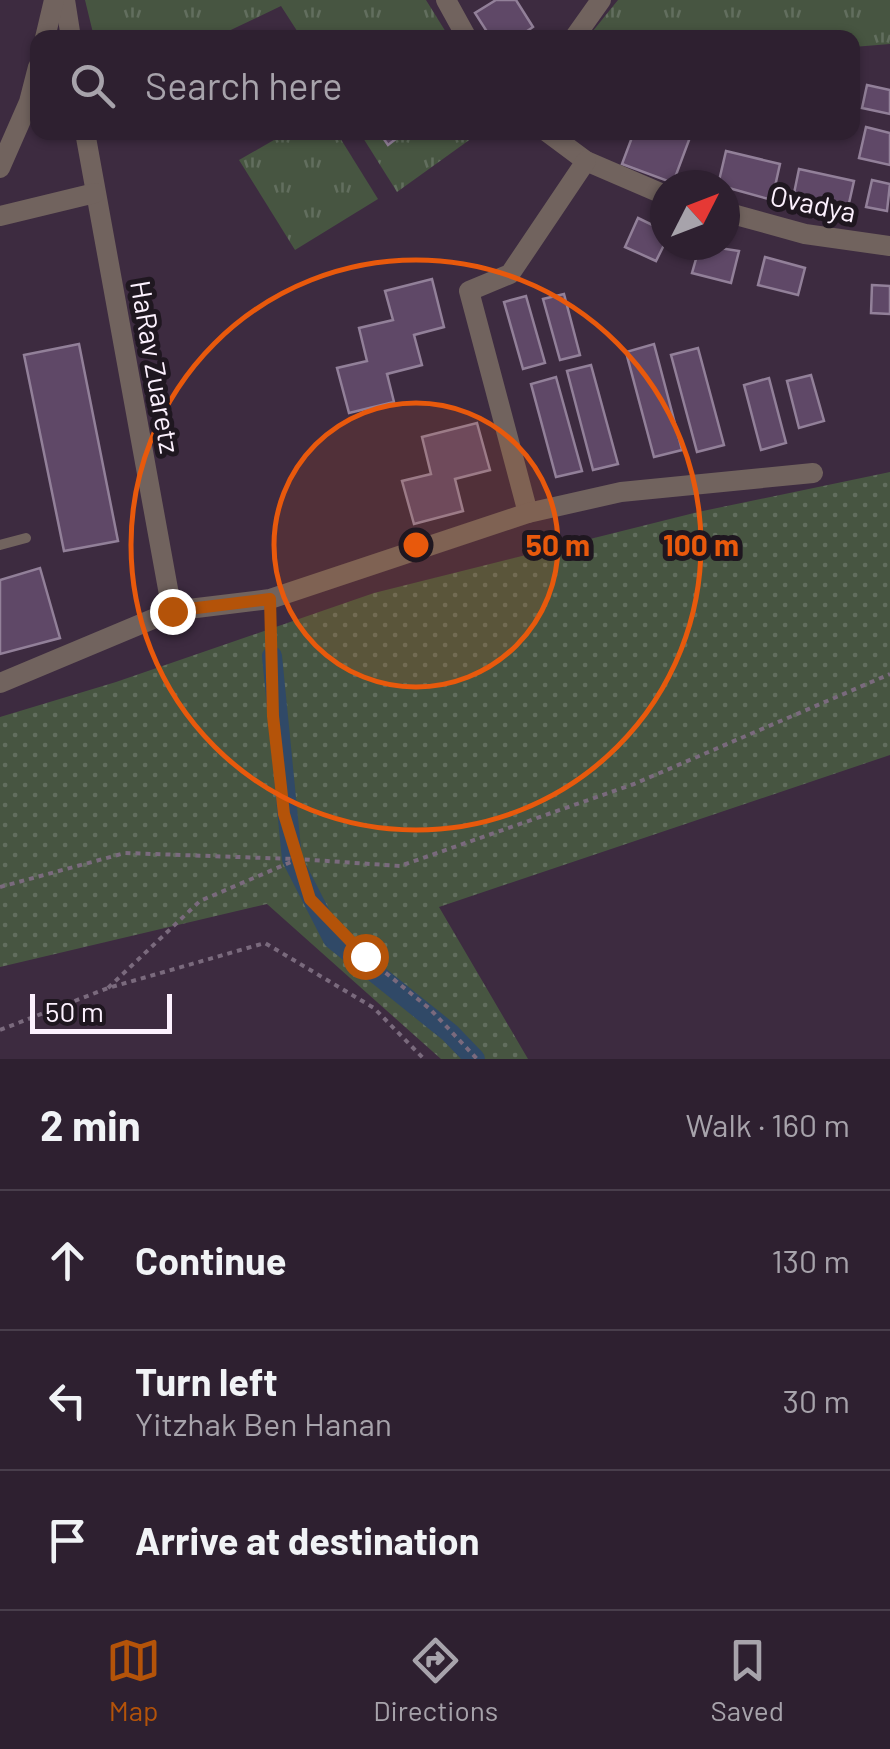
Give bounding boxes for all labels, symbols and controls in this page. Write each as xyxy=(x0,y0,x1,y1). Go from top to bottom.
search box xyxy=(30,30,860,140)
icon: search xyxy=(65,58,120,113)
text: Search here xyxy=(145,62,343,108)
north arrow xyxy=(650,170,740,260)
street label: Ovadya xyxy=(767,177,859,229)
street label: HaRav Zuaretz xyxy=(124,278,188,456)
text: 50 m xyxy=(526,526,590,562)
text: 100 m xyxy=(663,526,739,562)
centre of rings xyxy=(398,527,434,563)
route end xyxy=(150,589,196,635)
route start xyxy=(343,934,389,980)
scale bar xyxy=(30,989,172,1034)
text: 50 m xyxy=(45,994,104,1028)
text: 2 min xyxy=(40,1099,141,1149)
text: Walk · 160 m xyxy=(686,1105,850,1143)
icon: ahead xyxy=(40,1233,95,1288)
text: Continue xyxy=(135,1237,286,1283)
text: 130 m xyxy=(771,1241,850,1279)
text: Turn left xyxy=(135,1358,278,1404)
icon: left xyxy=(40,1373,95,1428)
text: 30 m xyxy=(783,1381,850,1419)
text: Yitzhak Ben Hanan xyxy=(135,1404,392,1442)
icon: arrive xyxy=(40,1513,95,1568)
text: Arrive at destination xyxy=(135,1517,480,1563)
tab: Map xyxy=(106,1633,161,1727)
tab: Directions xyxy=(373,1633,498,1727)
tab: Saved xyxy=(710,1633,784,1727)

